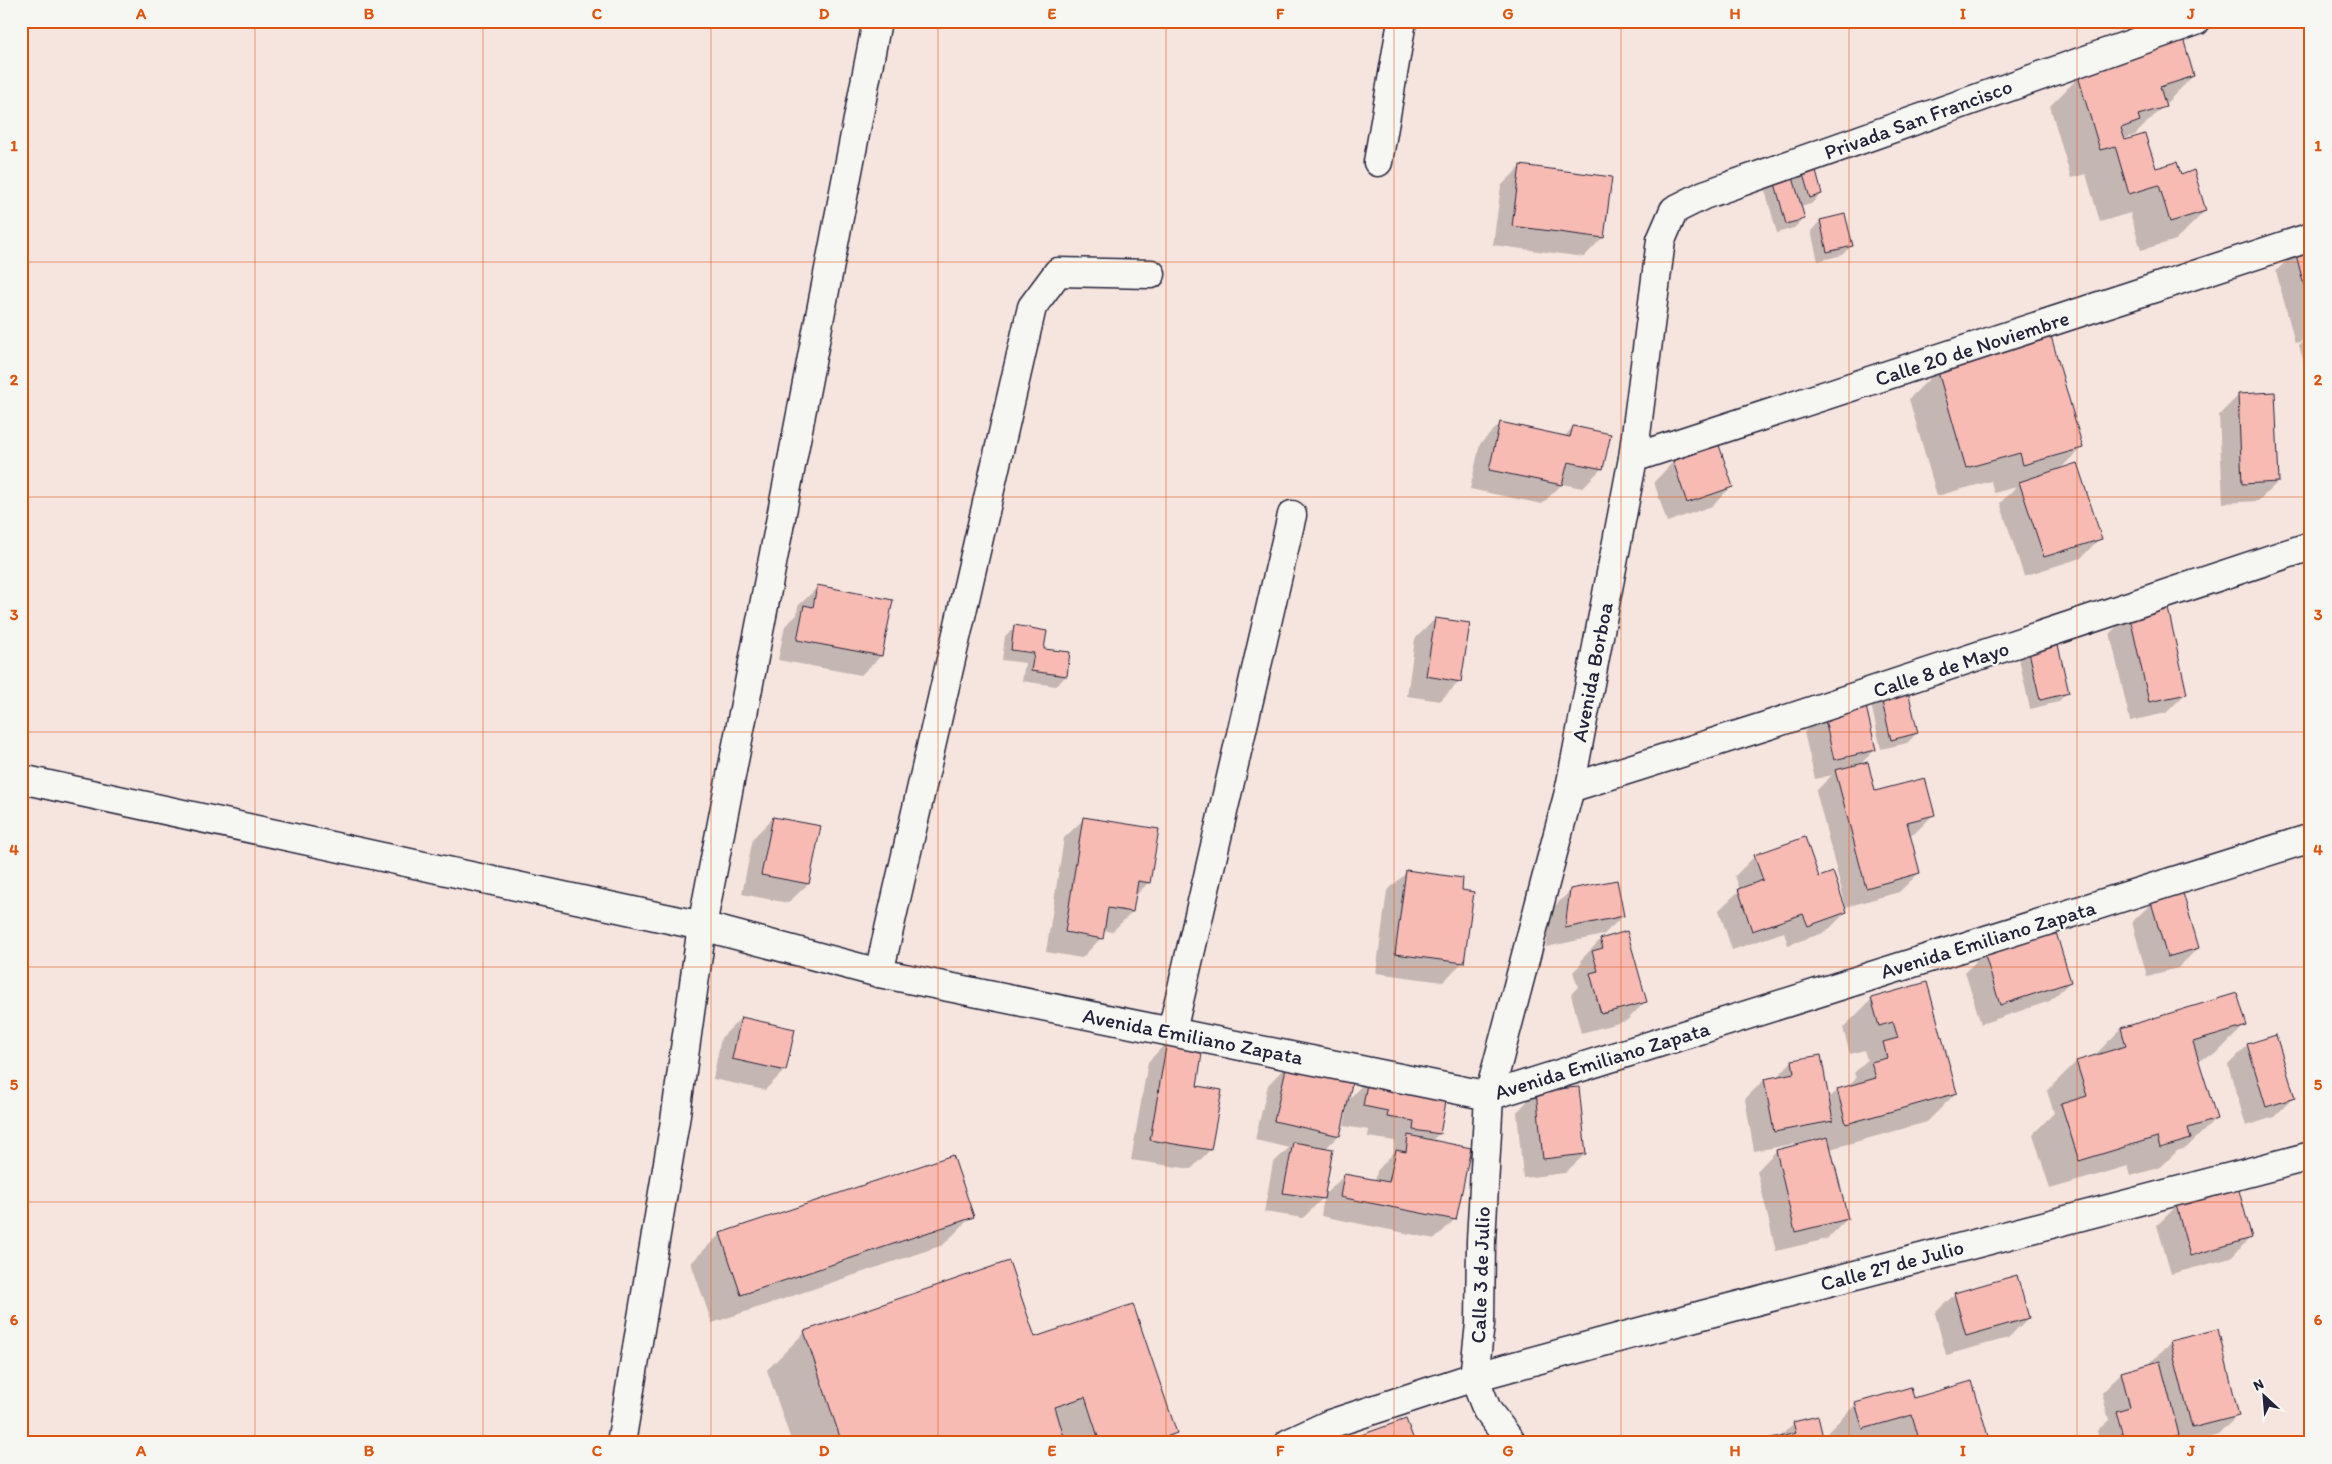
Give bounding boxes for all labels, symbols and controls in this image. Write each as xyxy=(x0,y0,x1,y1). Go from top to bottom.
text: A xyxy=(135,4,147,23)
text: B xyxy=(364,4,375,23)
text: C xyxy=(592,4,603,23)
text: D xyxy=(819,4,830,23)
text: E xyxy=(1048,4,1057,23)
text: F xyxy=(1276,4,1285,23)
text: G xyxy=(1502,4,1514,23)
text: H xyxy=(1729,4,1741,23)
text: I xyxy=(1960,4,1966,23)
text: J xyxy=(2186,4,2195,23)
street label: Privada San Francisco xyxy=(1821,73,2015,165)
text: 1 xyxy=(10,136,18,155)
text: 1 xyxy=(2314,136,2322,155)
street label: Calle 20 de Noviembre xyxy=(1872,305,2072,391)
text: 2 xyxy=(10,370,19,389)
text: 2 xyxy=(2314,370,2323,389)
street label: Avenida Borboa xyxy=(1566,600,1618,744)
text: 3 xyxy=(10,605,19,624)
text: 3 xyxy=(2314,605,2323,624)
street label: Calle 8 de Mayo xyxy=(1870,635,2012,703)
text: 4 xyxy=(9,840,19,859)
text: 4 xyxy=(2313,840,2323,859)
street label: Avenida Emiliano Zapata xyxy=(1877,894,2099,984)
street label: Avenida Emiliano Zapata xyxy=(1081,1002,1305,1070)
street label: Avenida Emiliano Zapata xyxy=(1491,1015,1713,1105)
text: 5 xyxy=(10,1075,19,1094)
text: 5 xyxy=(2314,1075,2323,1094)
street label: Calle 3 de Julio xyxy=(1465,1206,1495,1344)
street label: Calle 27 de Julio xyxy=(1818,1234,1966,1296)
text: 6 xyxy=(10,1310,19,1329)
text: 6 xyxy=(2314,1310,2323,1329)
north arrow xyxy=(2240,1372,2290,1422)
text: N xyxy=(2251,1375,2266,1394)
text: A xyxy=(135,1441,147,1460)
text: B xyxy=(364,1441,375,1460)
text: C xyxy=(592,1441,603,1460)
text: D xyxy=(819,1441,830,1460)
text: E xyxy=(1048,1441,1057,1460)
text: F xyxy=(1276,1441,1285,1460)
text: G xyxy=(1502,1441,1514,1460)
text: H xyxy=(1729,1441,1741,1460)
text: I xyxy=(1960,1441,1966,1460)
text: J xyxy=(2186,1441,2195,1460)

